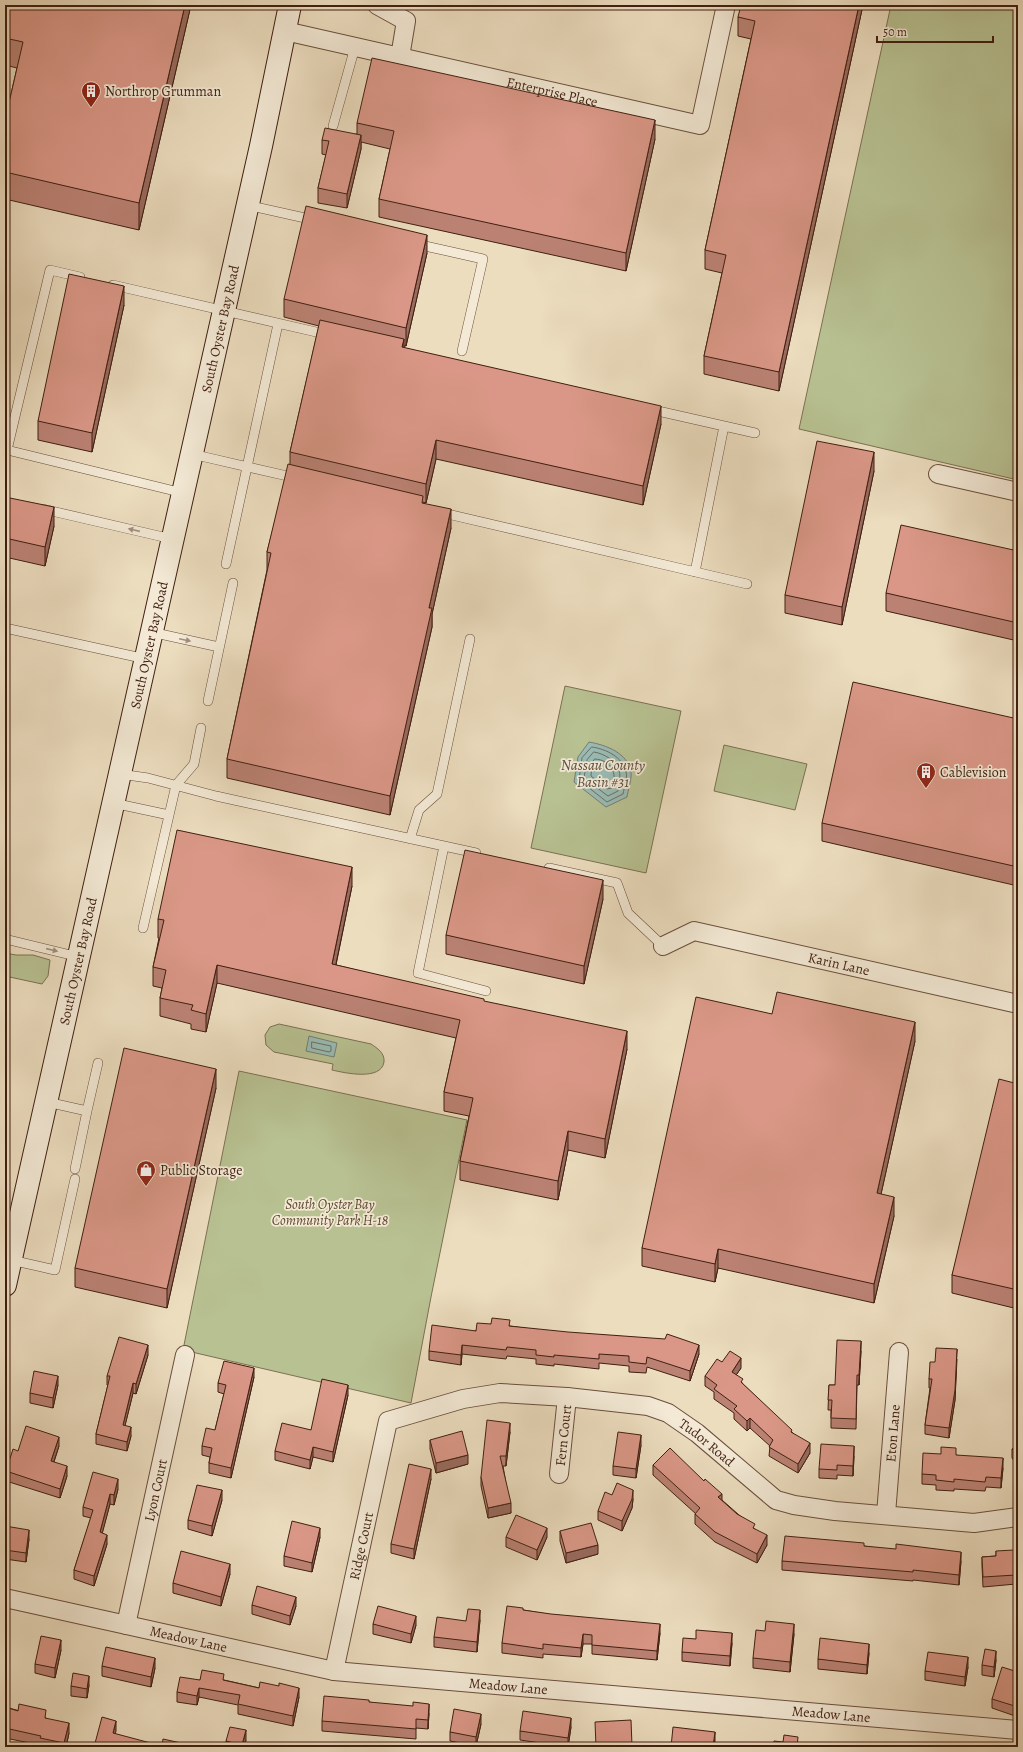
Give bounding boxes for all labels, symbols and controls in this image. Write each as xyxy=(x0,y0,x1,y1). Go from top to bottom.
scale bar xyxy=(877,18,993,44)
text: 50 m xyxy=(883,24,907,40)
street label: Enterprise Place xyxy=(505,72,600,112)
building icon: Northrop Grumman xyxy=(80,80,102,108)
place label: Northrop Grumman xyxy=(105,82,221,101)
street label: South Oyster Bay Road xyxy=(197,263,244,395)
one-way arrow xyxy=(128,527,141,533)
street label: South Oyster Bay Road xyxy=(126,579,173,711)
one-way arrow xyxy=(179,637,192,643)
water label: Nassau County Basin #31 xyxy=(561,755,646,792)
building icon: Cablevision xyxy=(915,761,937,789)
place label: Cablevision xyxy=(940,763,1007,782)
street label: South Oyster Bay Road xyxy=(55,895,102,1027)
one-way arrow xyxy=(46,948,58,954)
street label: Karin Lane xyxy=(806,948,871,980)
shop icon: Public Storage xyxy=(135,1159,157,1187)
place label: Public Storage xyxy=(160,1161,243,1180)
park label: South Oyster Bay Community Park H-18 xyxy=(272,1195,388,1230)
street label: Fern Court xyxy=(551,1403,576,1467)
street label: Eton Lane xyxy=(881,1404,905,1463)
street label: Tudor Road xyxy=(675,1414,739,1471)
street label: Lyon Court xyxy=(140,1457,172,1523)
street label: Ridge Court xyxy=(345,1510,378,1582)
street label: Meadow Lane xyxy=(148,1621,229,1657)
street label: Meadow Lane xyxy=(468,1674,548,1699)
street label: Meadow Lane xyxy=(791,1702,871,1727)

